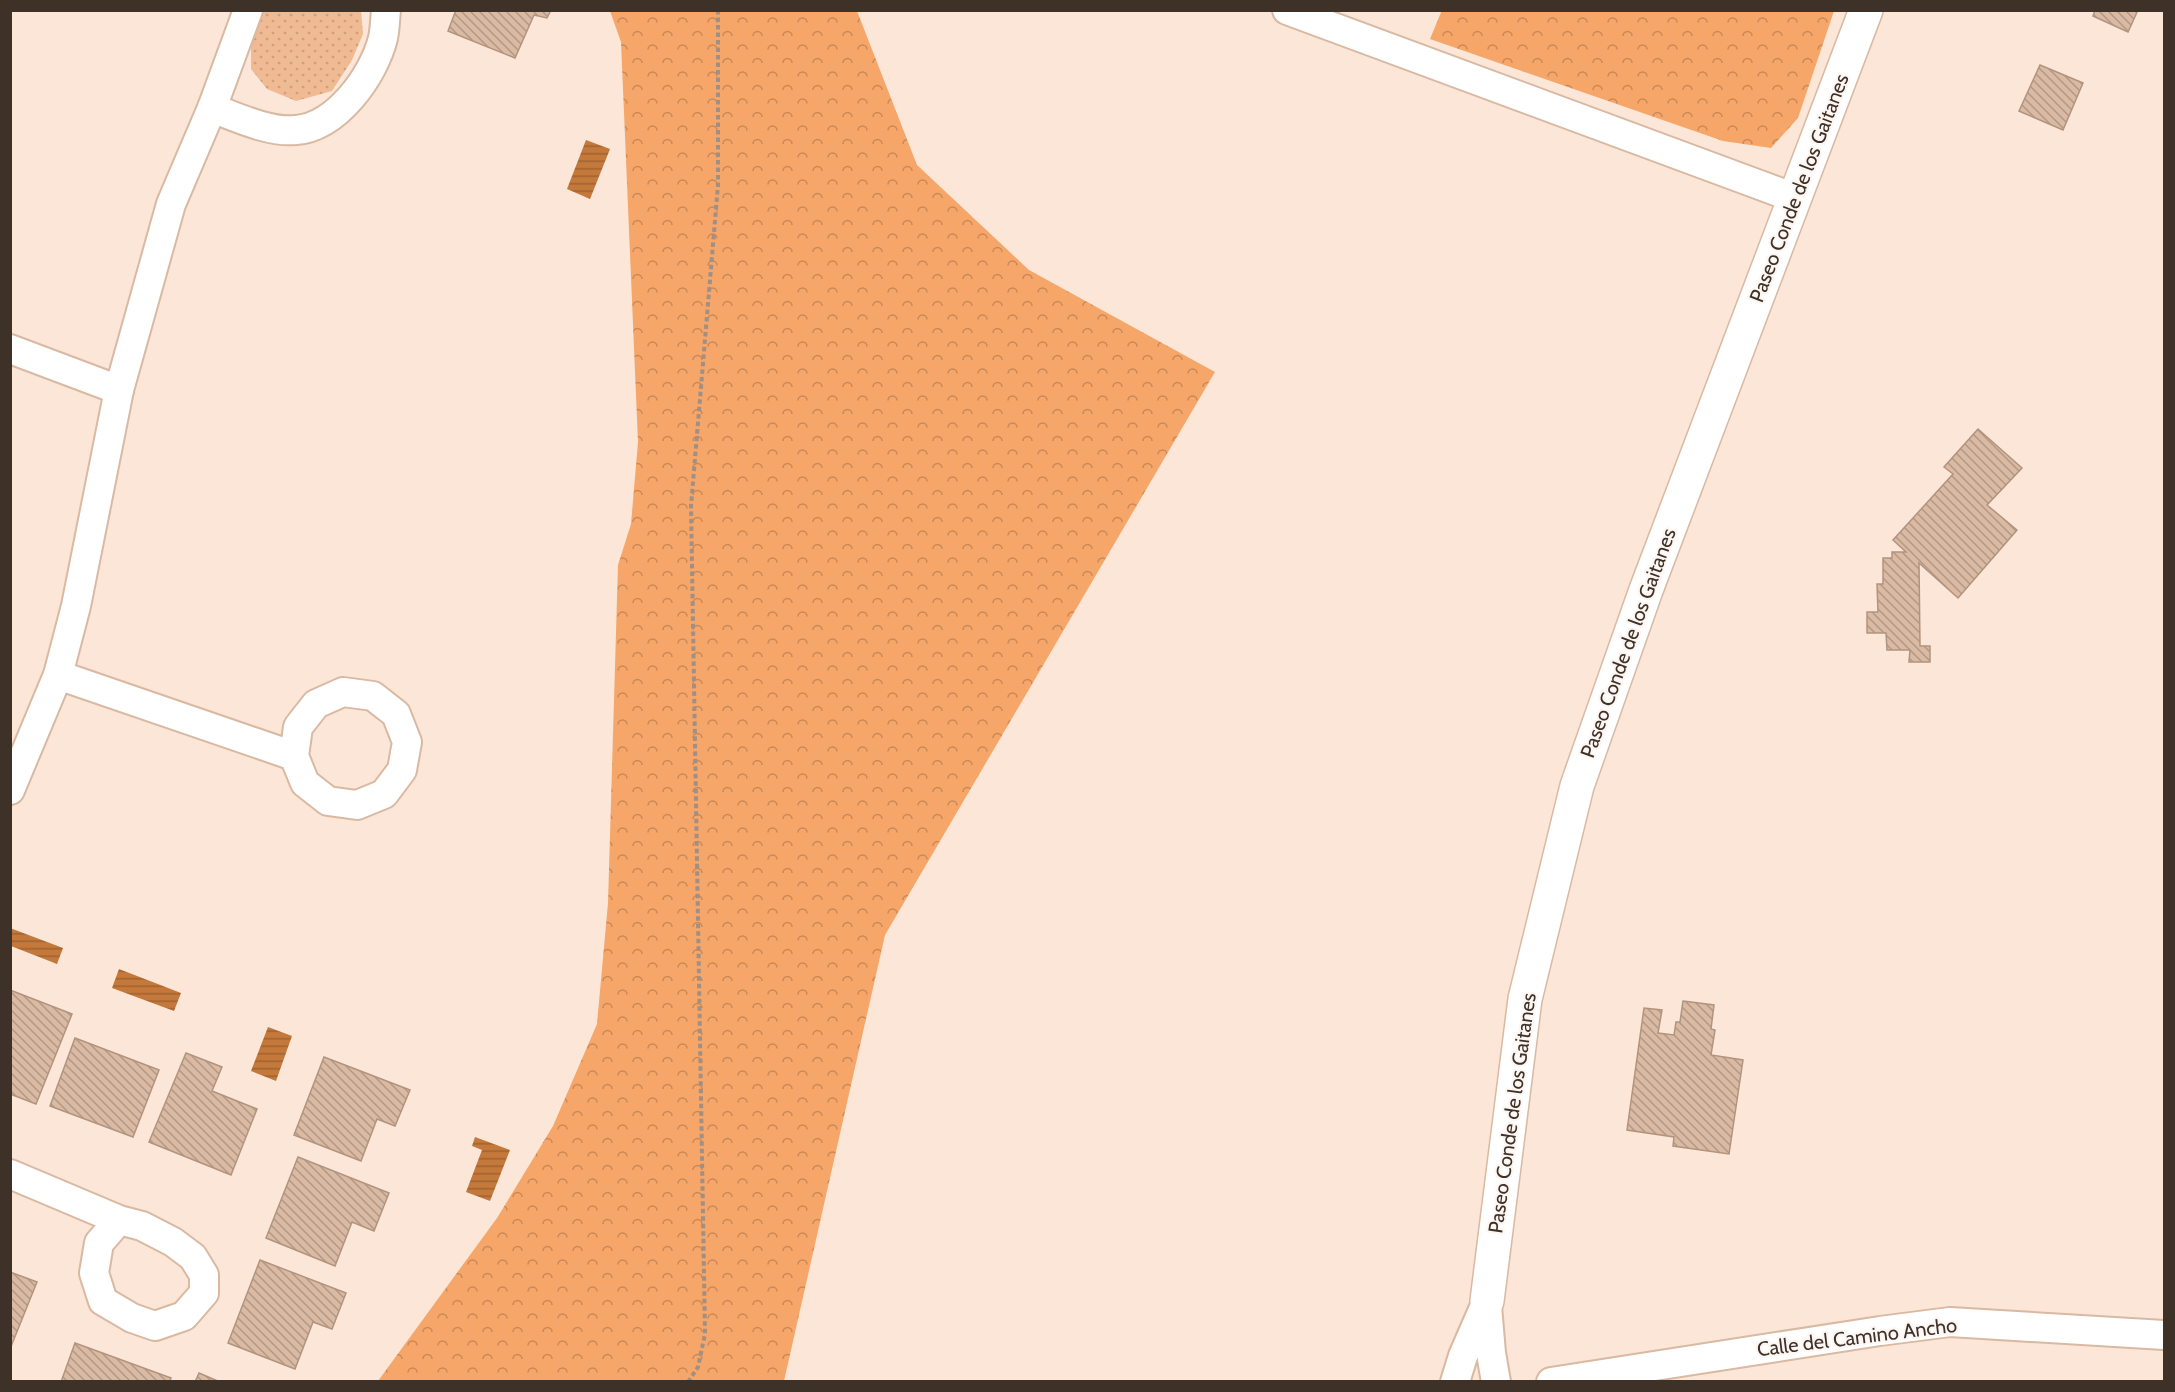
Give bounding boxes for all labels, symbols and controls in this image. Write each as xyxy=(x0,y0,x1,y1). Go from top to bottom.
street label: Paseo Conde de los Gaitanes xyxy=(1744,71,1854,305)
street label: Paseo Conde de los Gaitanes xyxy=(1575,525,1681,761)
street label: Paseo Conde de los Gaitanes xyxy=(1483,991,1541,1235)
street label: Calle del Camino Ancho xyxy=(1756,1313,1958,1361)

